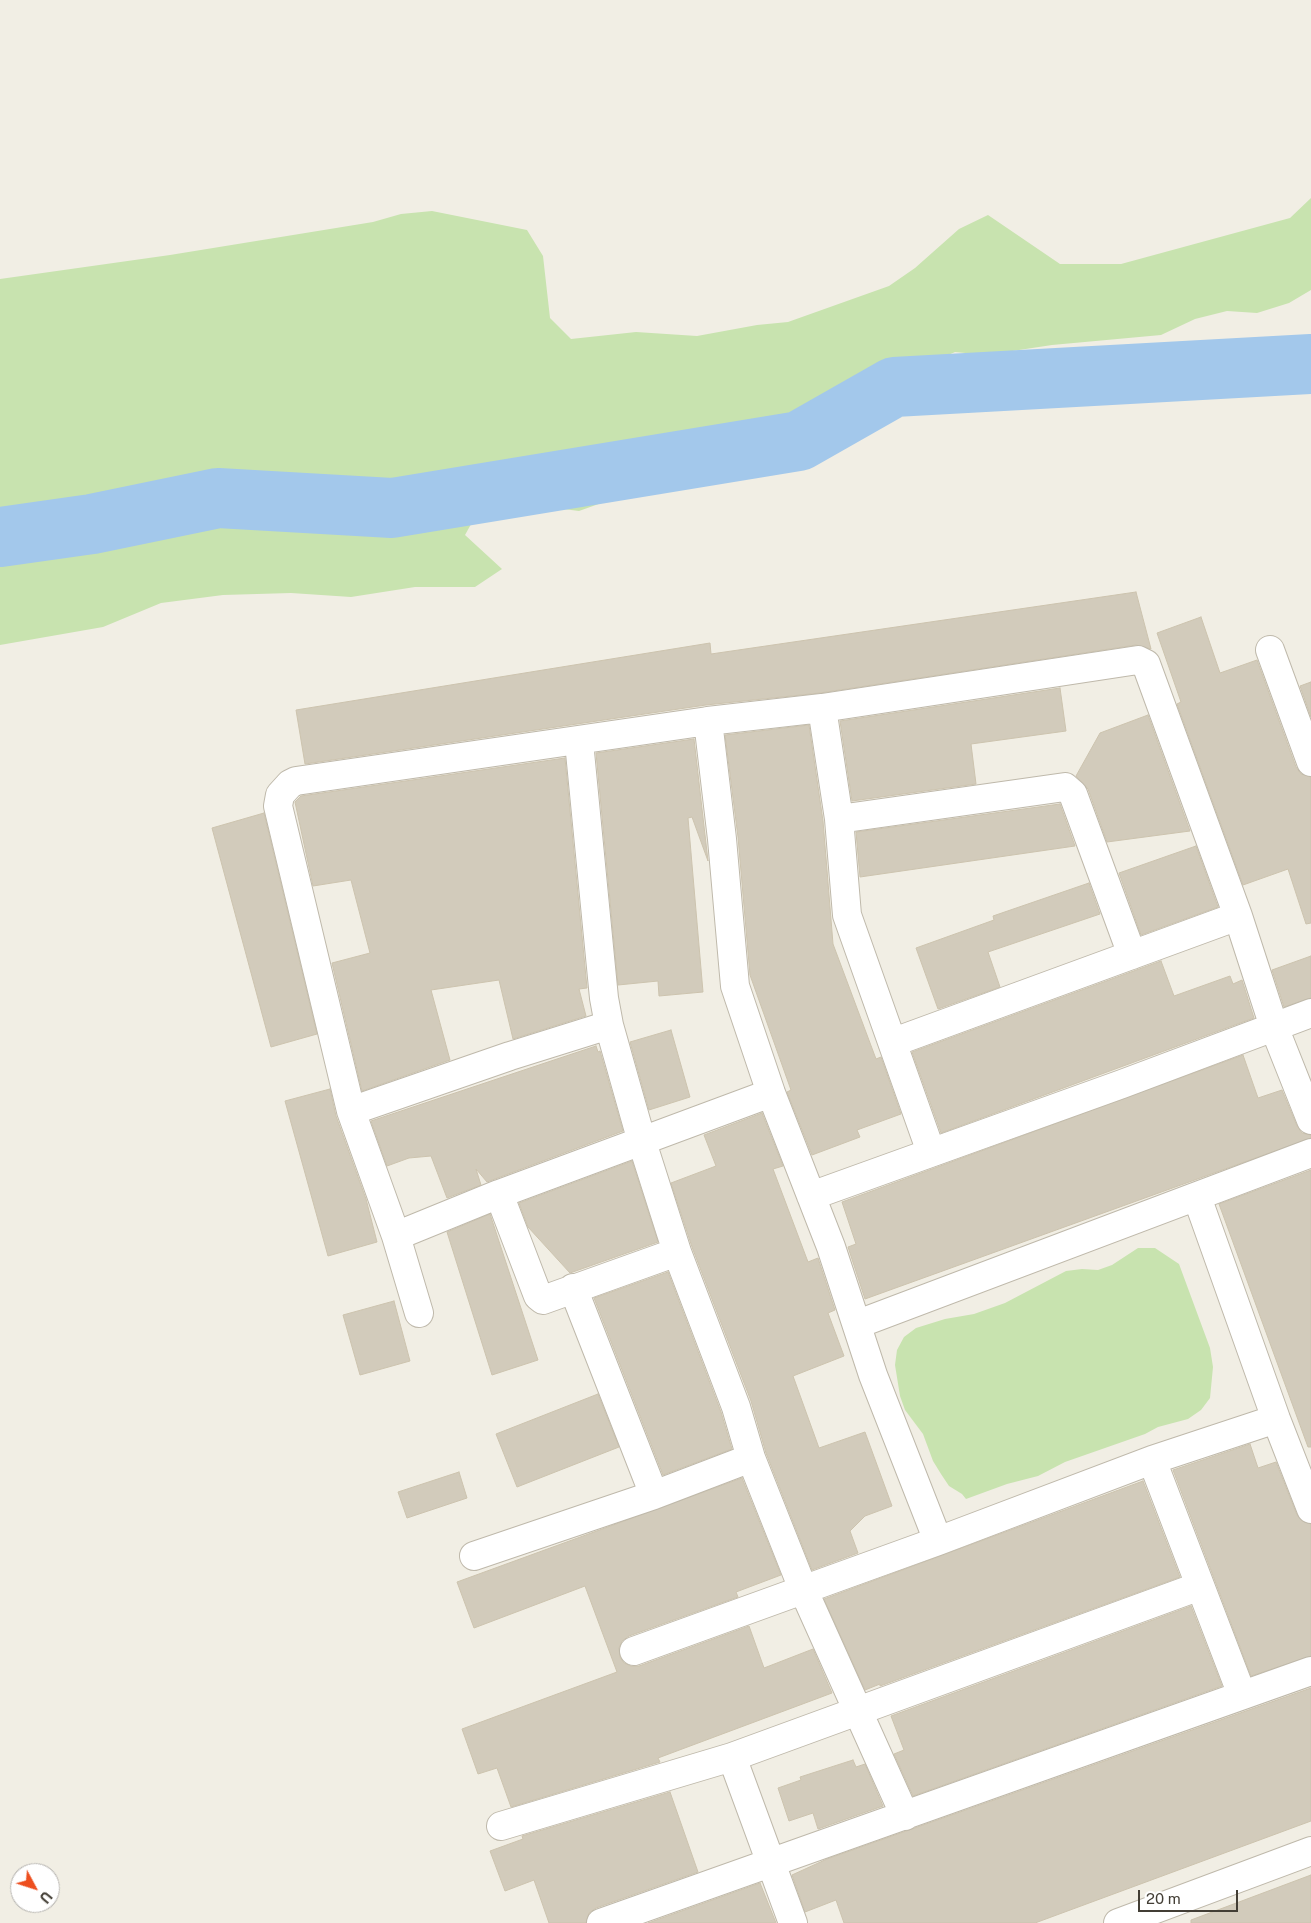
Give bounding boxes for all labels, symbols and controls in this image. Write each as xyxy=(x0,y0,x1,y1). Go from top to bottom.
north arrow xyxy=(10,1863,60,1913)
scale bar xyxy=(1141,1880,1241,1912)
text: U xyxy=(36,1888,55,1906)
text: 20 m xyxy=(1146,1890,1181,1907)

